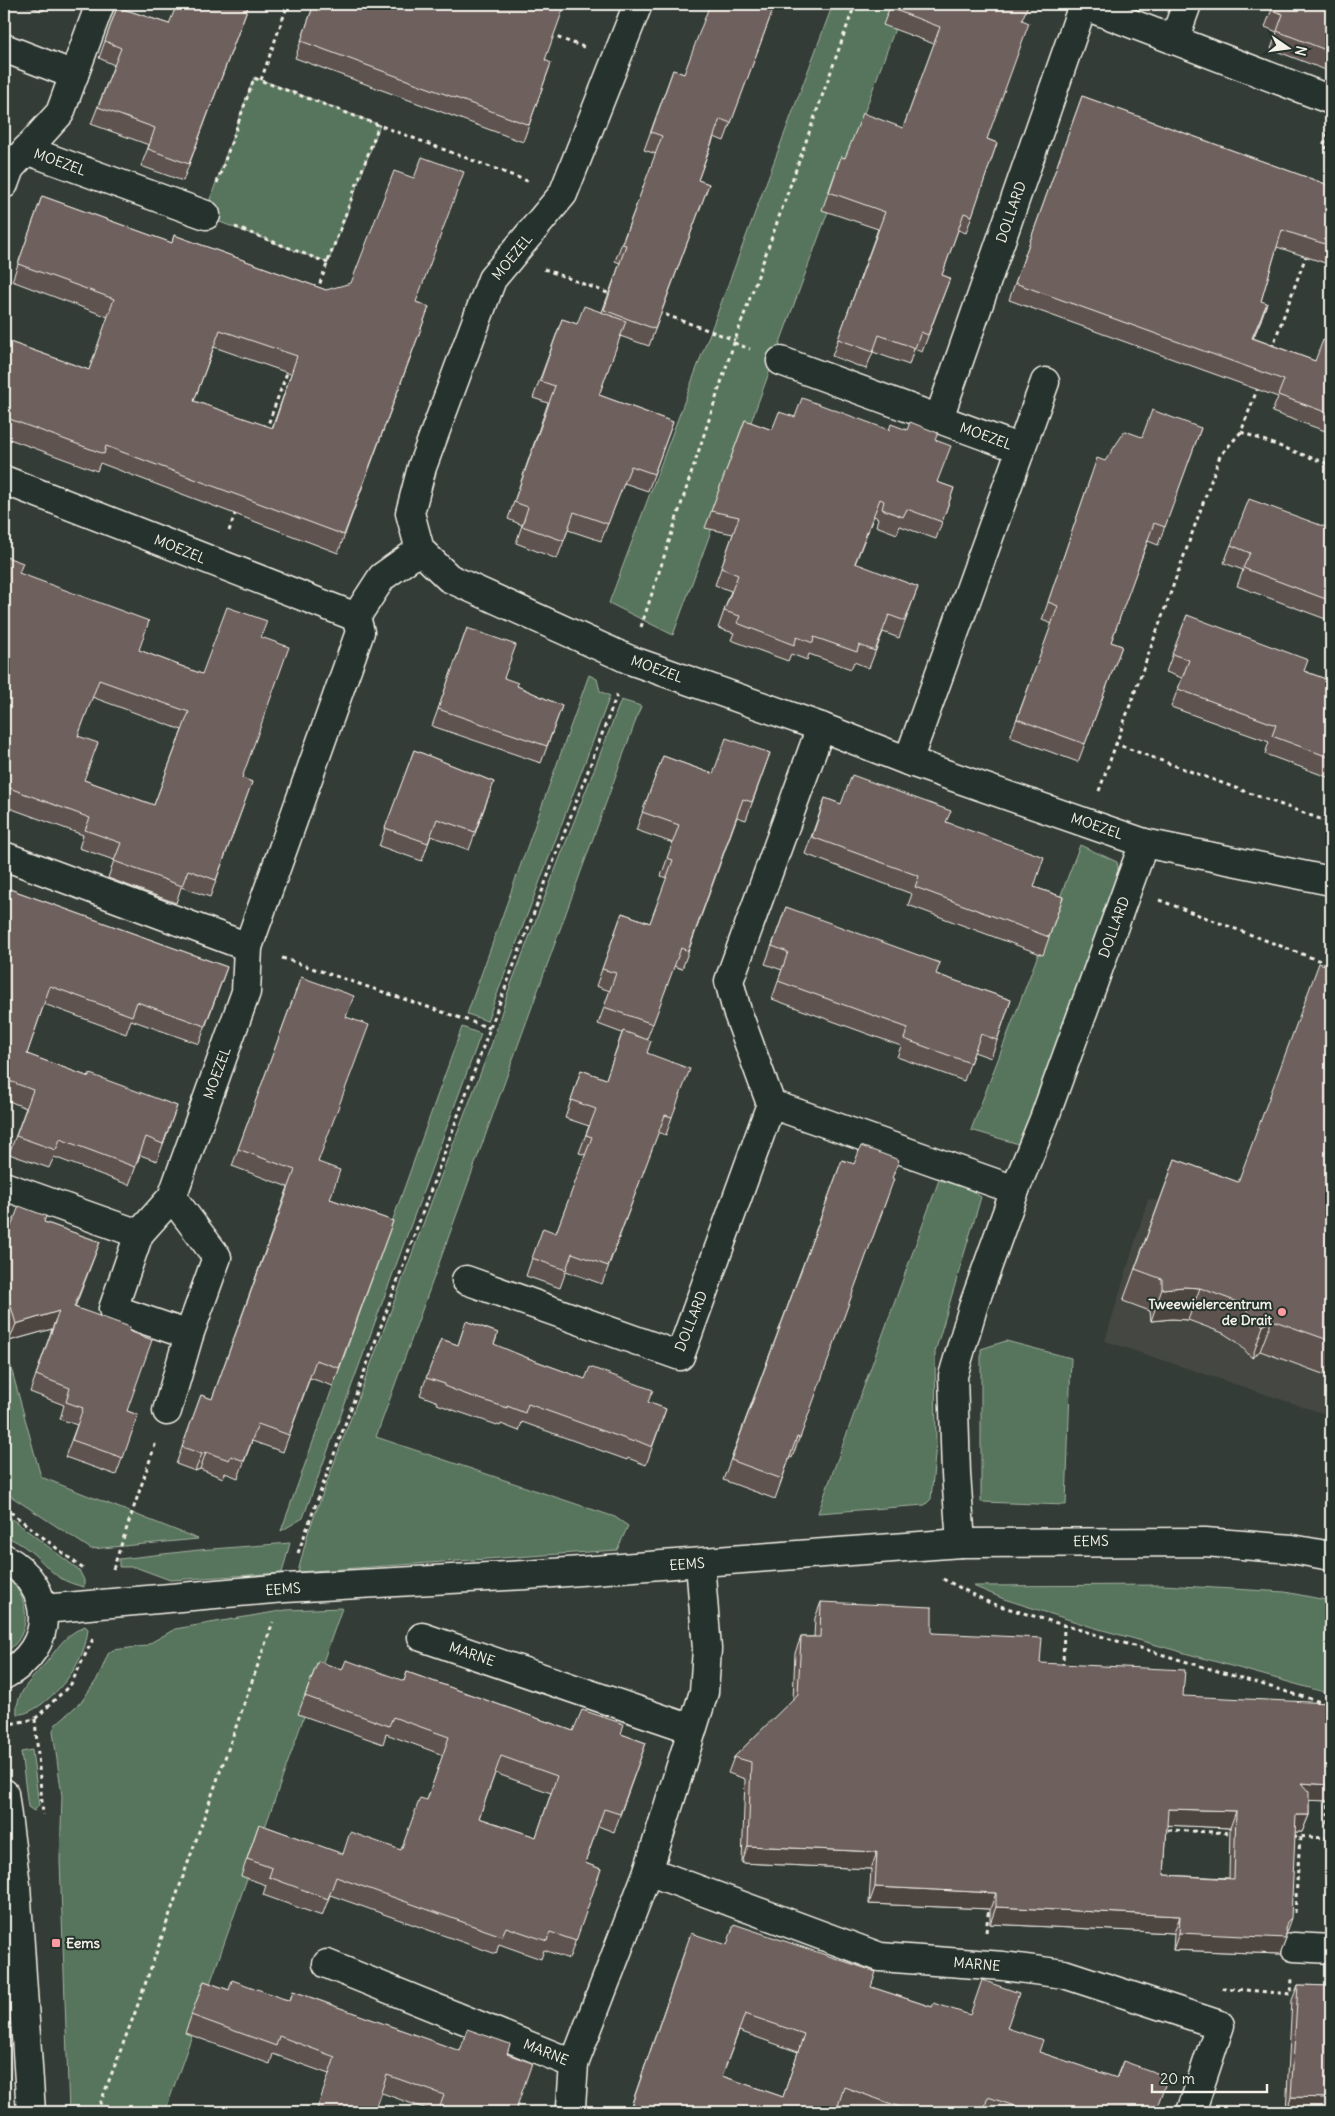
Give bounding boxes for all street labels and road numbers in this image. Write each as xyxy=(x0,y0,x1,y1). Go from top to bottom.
street label: MOEZEL xyxy=(31,144,89,180)
street label: DOLLARD xyxy=(992,179,1030,245)
street label: MOEZEL xyxy=(488,230,536,284)
street label: MOEZEL xyxy=(957,418,1015,454)
street label: MOEZEL xyxy=(151,530,209,568)
street label: MOEZEL xyxy=(628,651,686,687)
street label: MOEZEL xyxy=(1068,809,1126,843)
street label: DOLLARD xyxy=(1095,894,1133,960)
street label: MOEZEL xyxy=(199,1044,235,1102)
street label: DOLLARD xyxy=(671,1288,711,1354)
street label: EEMS xyxy=(1073,1532,1109,1550)
street label: EEMS xyxy=(669,1554,706,1574)
street label: EEMS xyxy=(265,1579,302,1599)
street label: MARNE xyxy=(447,1638,497,1670)
street label: MARNE xyxy=(953,1953,1001,1975)
street label: MARNE xyxy=(521,2035,571,2069)

